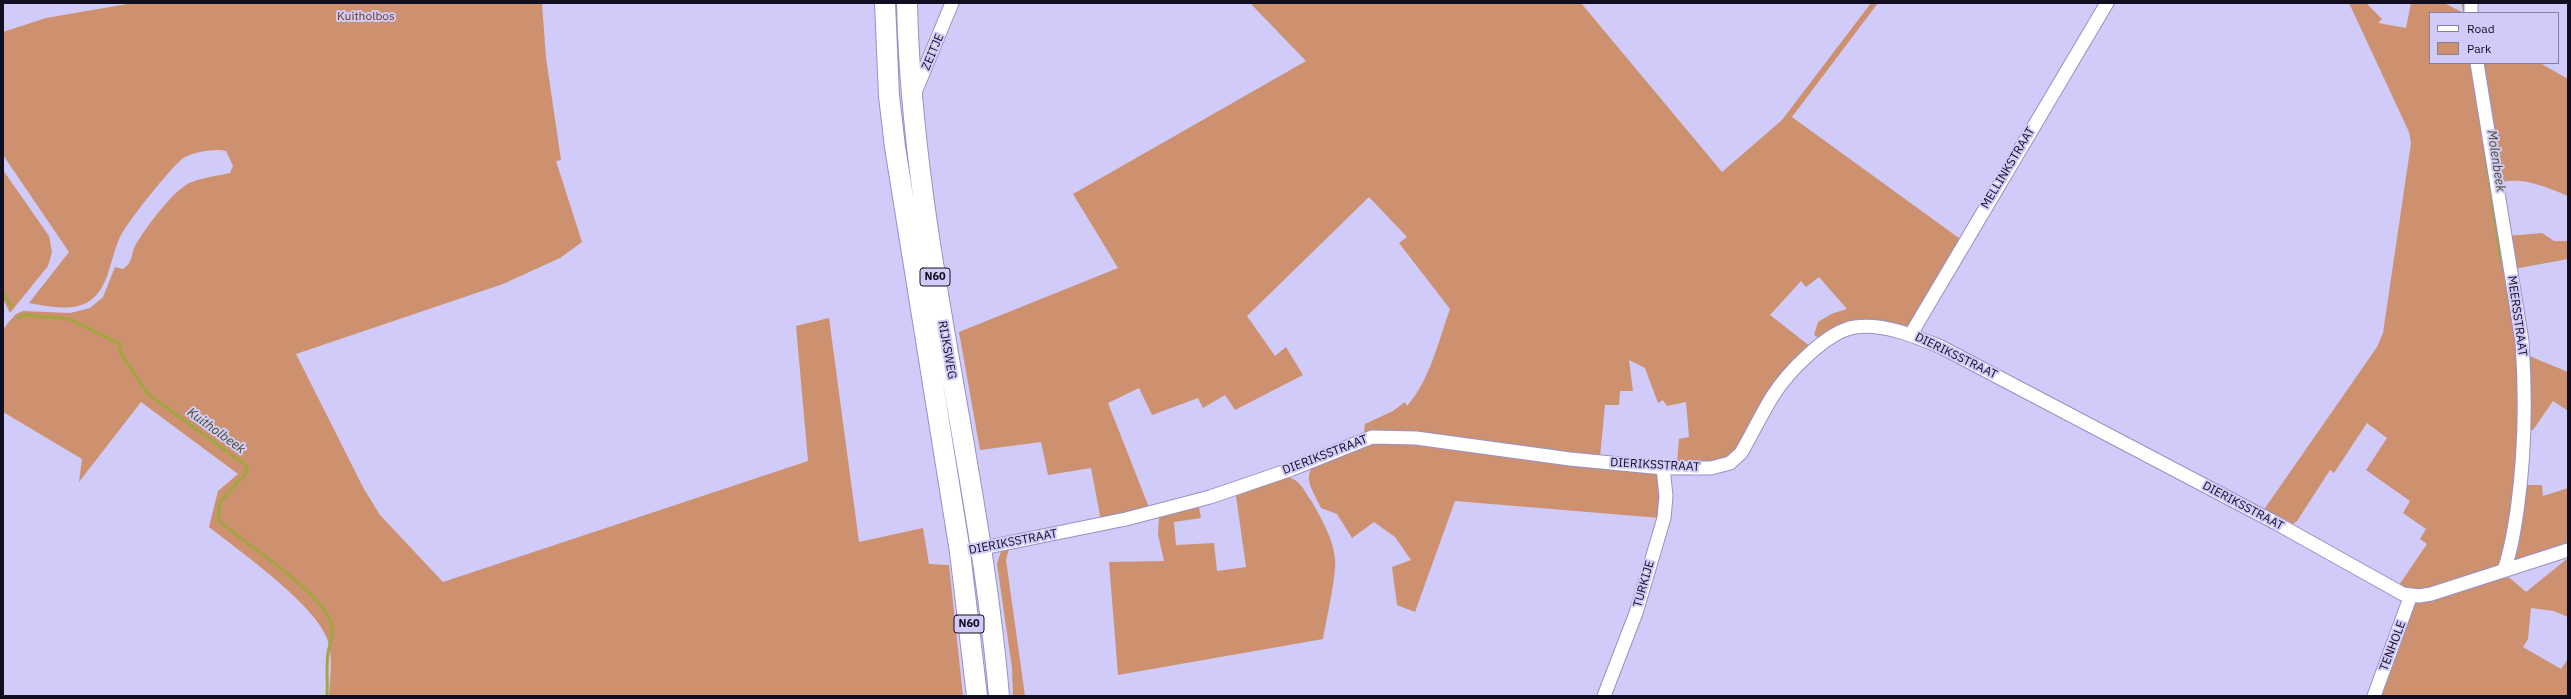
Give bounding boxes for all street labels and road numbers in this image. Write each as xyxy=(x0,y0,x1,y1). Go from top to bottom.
street label: ZEITJE xyxy=(919,32,947,72)
street label: MELLINKSTRAAT xyxy=(1978,125,2038,211)
road number: N60 xyxy=(920,268,950,286)
street label: MEERSSTRAAT xyxy=(2504,275,2530,357)
street label: RIJKSWEG xyxy=(935,320,959,380)
street label: DIERIKSSTRAAT xyxy=(1913,330,1999,382)
street label: DIERIKSSTRAAT xyxy=(1281,432,1369,478)
street label: DIERIKSSTRAAT xyxy=(1610,455,1700,475)
street label: DIERIKSSTRAAT xyxy=(2200,479,2286,533)
street label: DIERIKSSTRAAT xyxy=(968,526,1058,558)
street label: TURKIJE xyxy=(1630,559,1658,609)
road number: N60 xyxy=(954,615,984,633)
street label: TENHOLE xyxy=(2377,619,2409,673)

